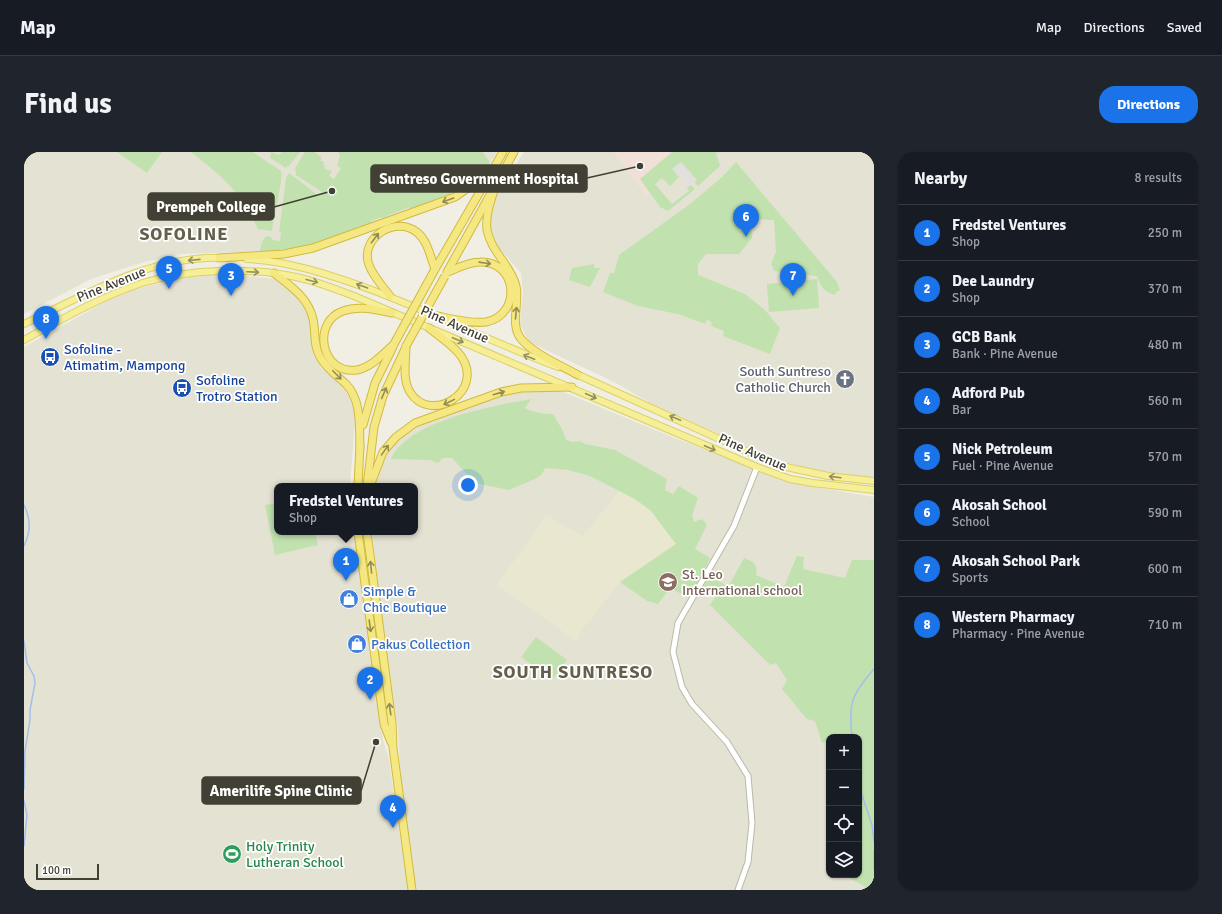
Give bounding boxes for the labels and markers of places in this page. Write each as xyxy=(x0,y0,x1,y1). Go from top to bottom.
callout: Suntreso Government Hospital xyxy=(371,165,587,192)
callout: Prempeh College xyxy=(148,193,274,220)
pin: 6 xyxy=(733,204,759,237)
pin: 5 xyxy=(156,256,182,289)
pin: 3 xyxy=(218,263,244,296)
pin: 7 xyxy=(780,263,806,296)
pin: 8 xyxy=(33,306,59,339)
place label: Sofoline - Atimatim, Mampong xyxy=(64,341,185,374)
bus stop icon: Sofoline - Atimatim, Mampong xyxy=(39,346,61,368)
place label: South Suntreso Catholic Church xyxy=(736,363,831,396)
church icon: South Suntreso Catholic Church xyxy=(834,368,856,390)
place label: Sofoline Trotro Station xyxy=(196,372,278,405)
bus stop icon: Sofoline Trotro Station xyxy=(171,377,193,399)
pin: 1 xyxy=(333,548,359,581)
place label: St. Leo International school xyxy=(682,566,802,599)
school or university icon: St. Leo International school xyxy=(657,571,679,593)
place label: Simple & Chic Boutique xyxy=(363,583,447,616)
shop icon: Simple & Chic Boutique xyxy=(338,588,360,610)
shop icon: Pakus Collection xyxy=(346,633,368,655)
place label: Pakus Collection xyxy=(371,636,470,653)
pin: 2 xyxy=(357,667,383,700)
callout: Amerilife Spine Clinic xyxy=(202,777,361,804)
pin: 4 xyxy=(380,795,406,828)
place label: Holy Trinity Lutheran School xyxy=(246,838,344,871)
sports icon: Holy Trinity Lutheran School xyxy=(221,843,243,865)

